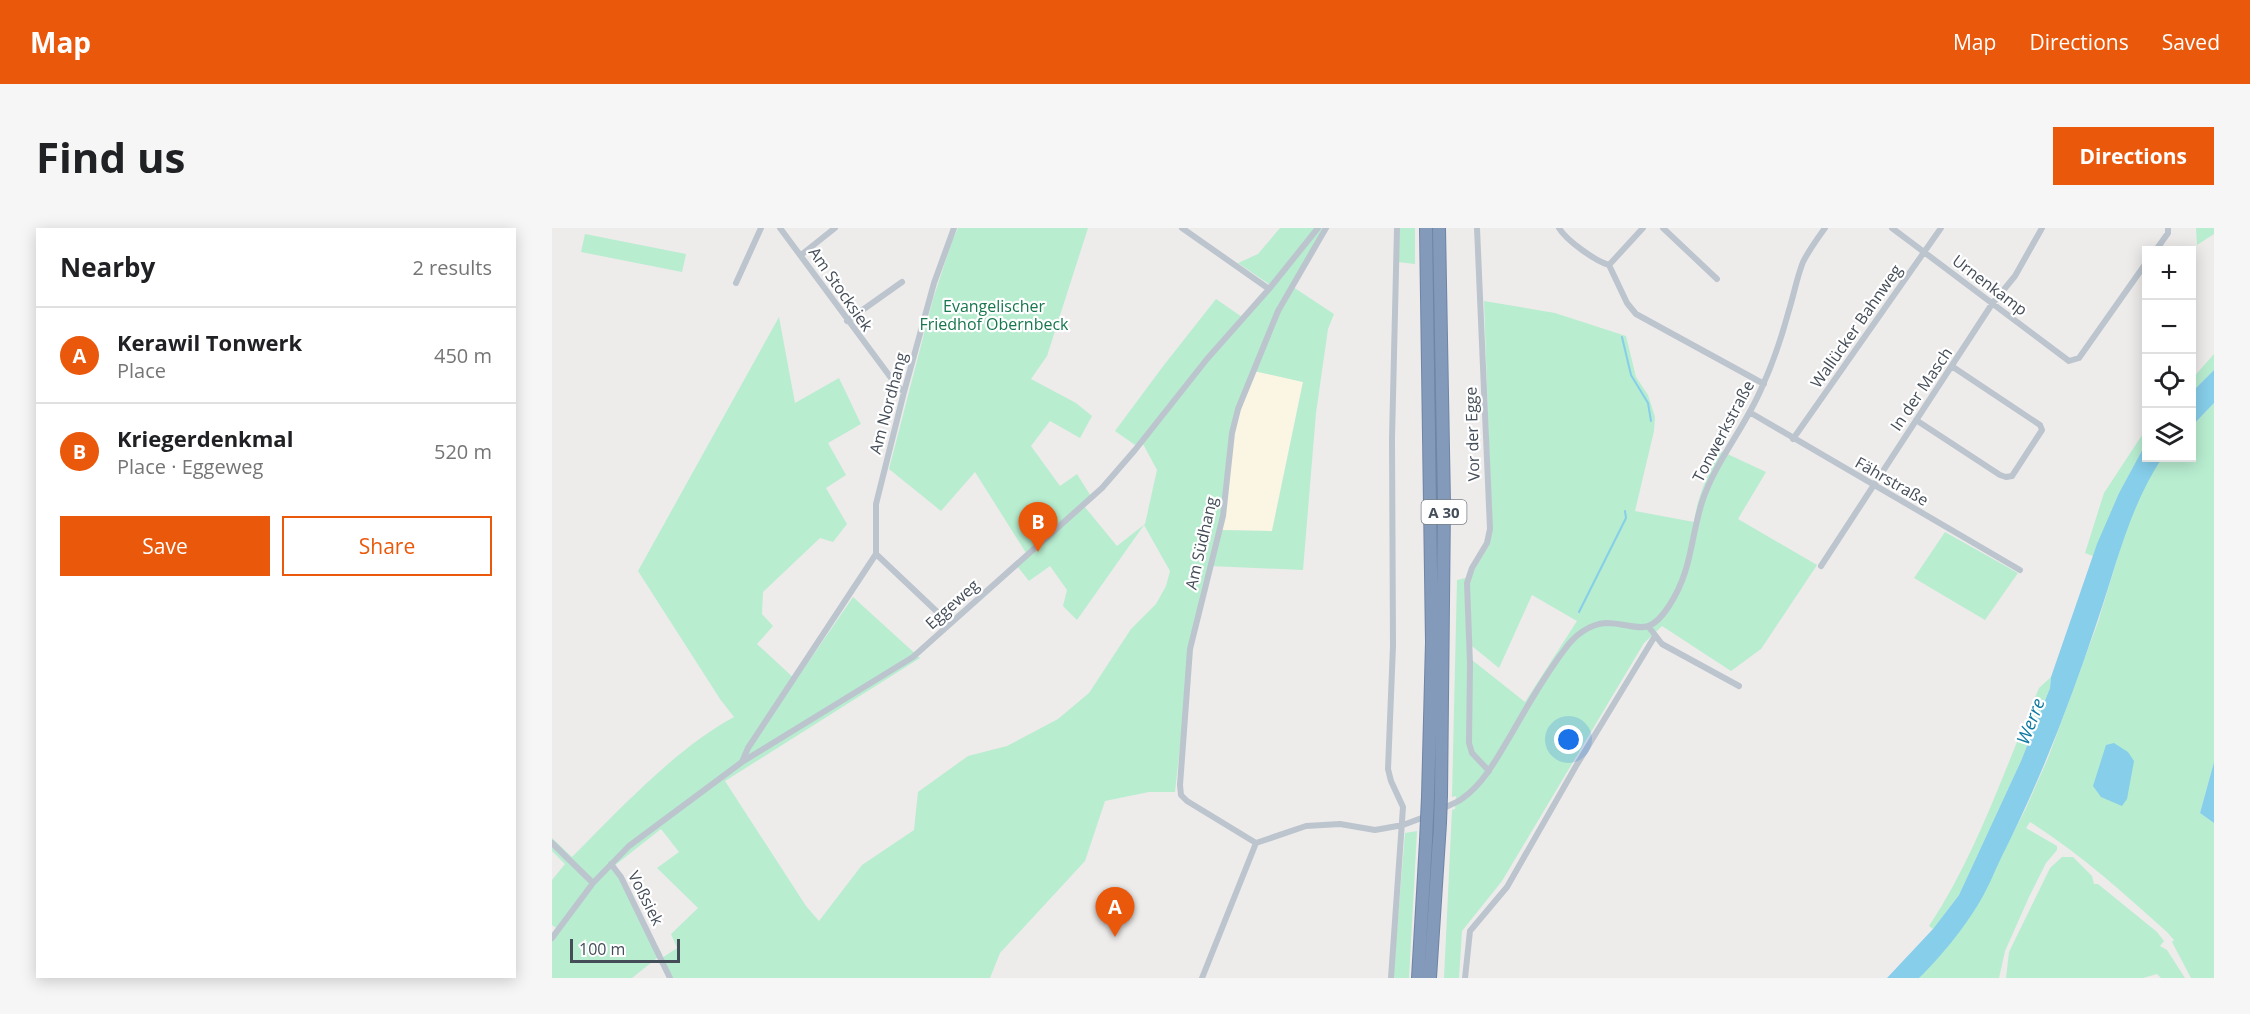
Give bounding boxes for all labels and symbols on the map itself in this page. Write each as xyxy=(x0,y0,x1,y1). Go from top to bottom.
street label: Am Stocksiek xyxy=(804,242,879,336)
street label: Urnenkamp xyxy=(1948,250,2032,320)
street label: Wallücker Bahnweg xyxy=(1805,260,1907,392)
park label: Evangelischer Friedhof Obernbeck xyxy=(920,295,1069,335)
street label: In der Masch xyxy=(1885,343,1957,435)
street label: Am Nordhang xyxy=(864,349,912,456)
street label: Tonwerkstraße xyxy=(1687,376,1759,486)
street label: Vor der Egge xyxy=(1459,386,1485,482)
street label: Fährstraße xyxy=(1851,451,1933,511)
street label: Am Südhang xyxy=(1180,494,1222,592)
road number: A 30 xyxy=(1422,500,1466,524)
pin: B xyxy=(1018,502,1058,552)
street label: Eggeweg xyxy=(920,574,984,634)
water label: Werre xyxy=(2010,694,2050,747)
your location xyxy=(1554,725,1583,754)
street label: Voßsiek xyxy=(623,867,669,929)
pin: A xyxy=(1096,888,1134,937)
scale bar xyxy=(570,936,680,964)

